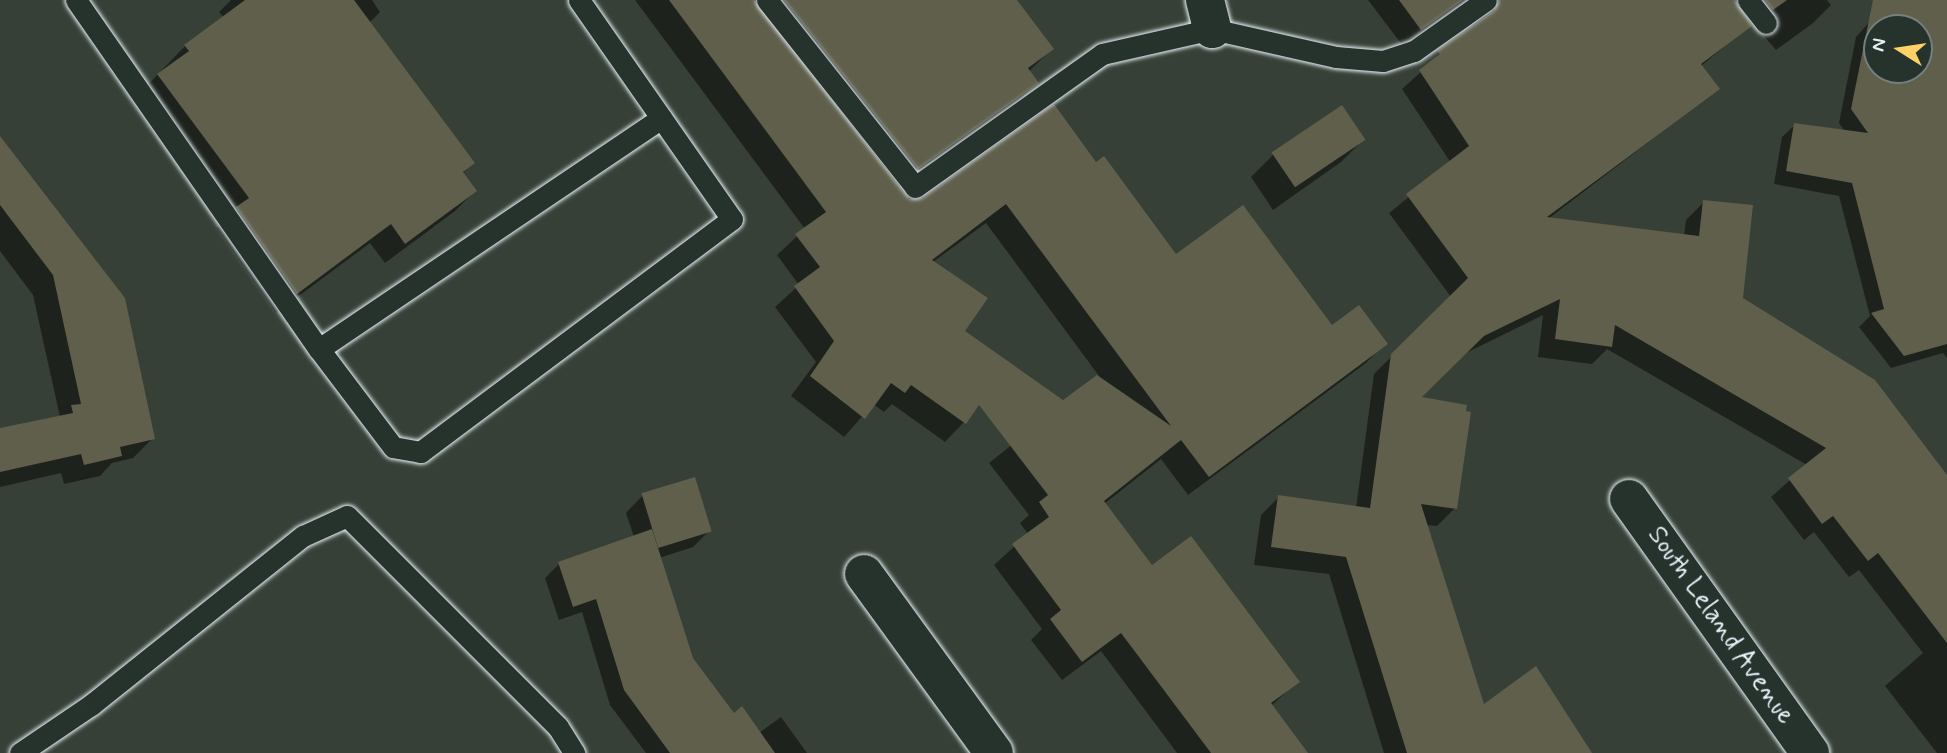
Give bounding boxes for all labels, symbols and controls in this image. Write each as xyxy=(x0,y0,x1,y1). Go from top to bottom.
north arrow xyxy=(1863,14,1933,84)
text: N xyxy=(1865,36,1892,54)
street label: South Leland Avenue xyxy=(1641,522,1799,730)

